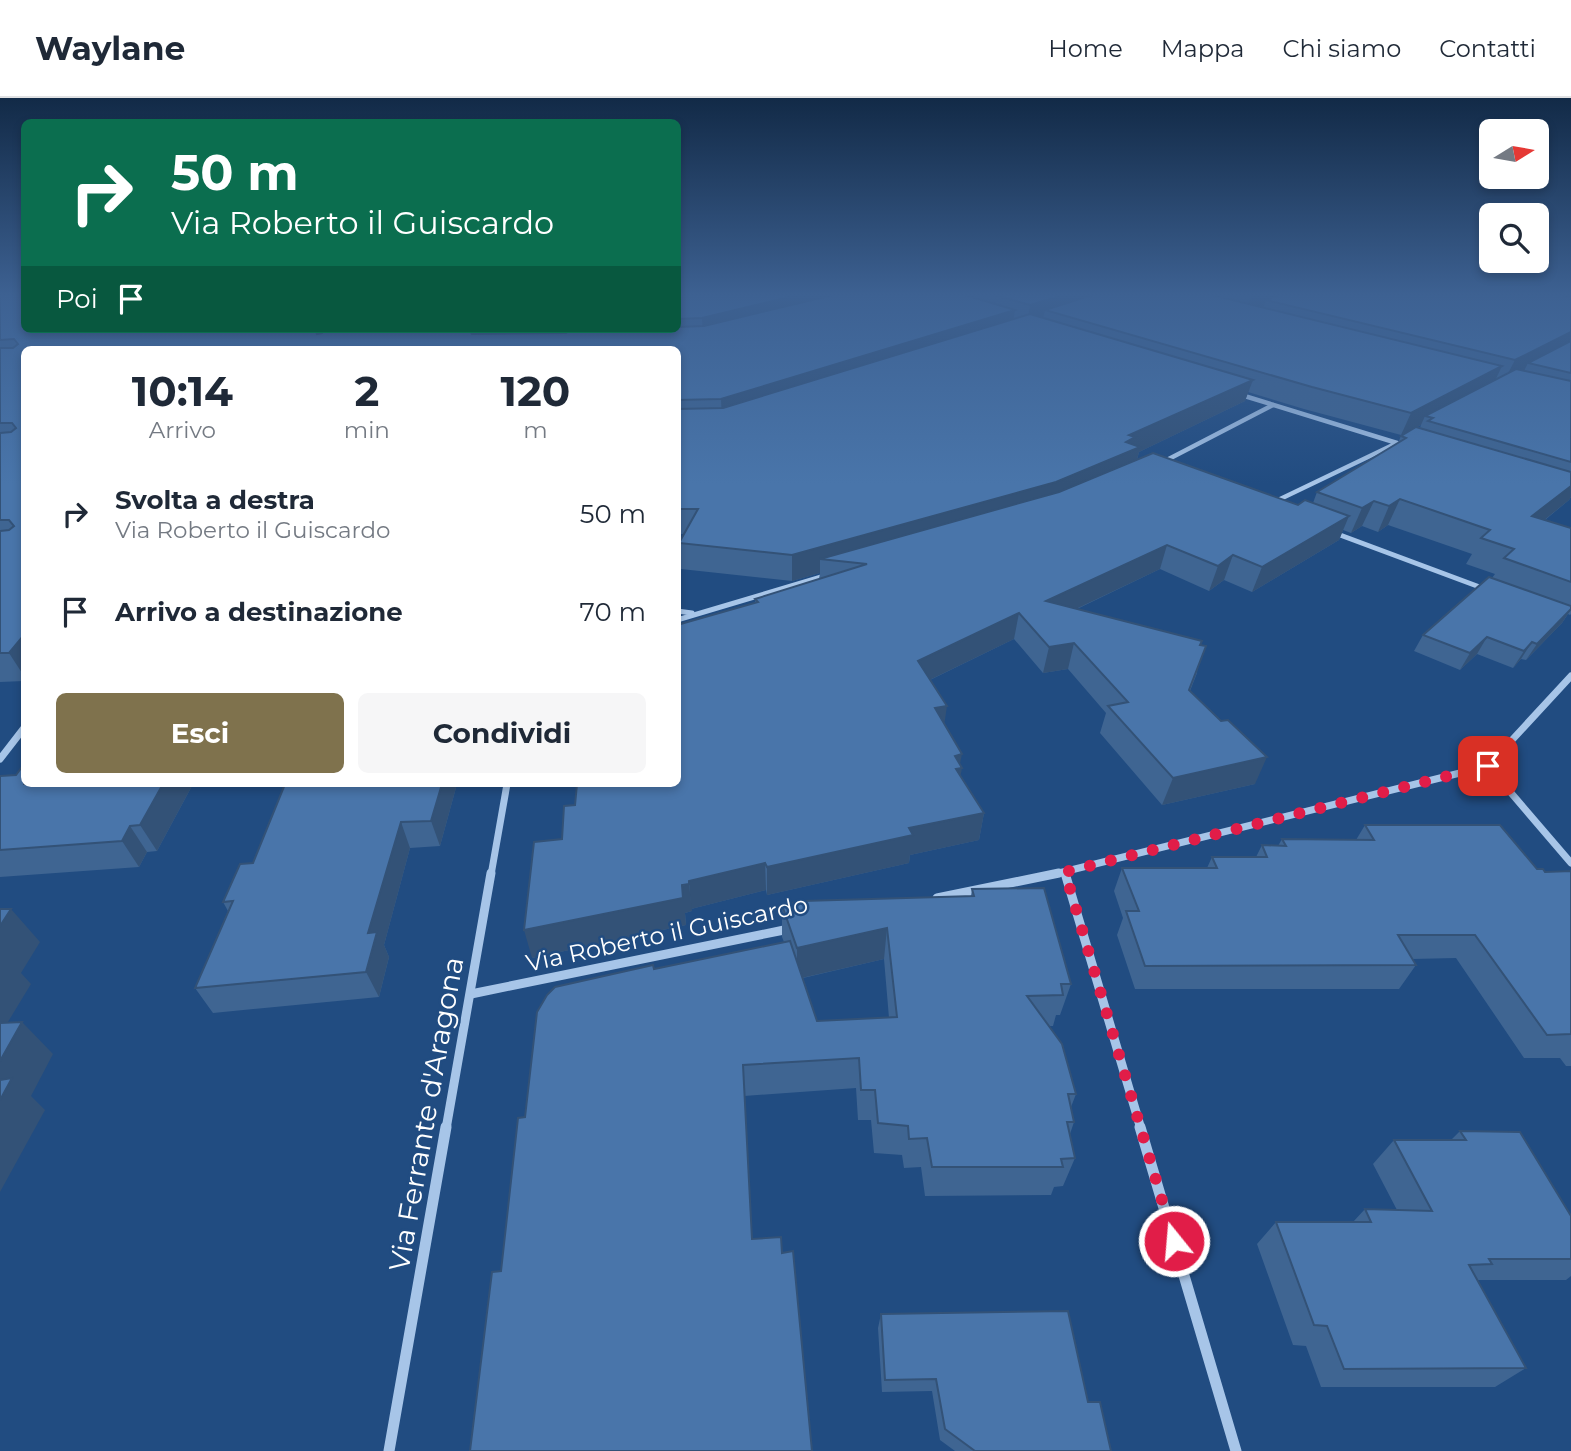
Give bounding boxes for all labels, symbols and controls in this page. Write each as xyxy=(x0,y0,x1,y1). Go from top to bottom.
text: Waylane xyxy=(35,28,185,68)
text: Home xyxy=(1048,34,1123,63)
text: Mappa xyxy=(1161,34,1244,63)
text: Chi siamo xyxy=(1282,34,1401,63)
text: Contatti xyxy=(1439,34,1536,63)
north arrow xyxy=(1479,119,1549,189)
map controls xyxy=(1479,119,1549,273)
text: 50 m xyxy=(171,143,299,202)
icon: right xyxy=(56,147,147,238)
text: Via Roberto il Guiscardo xyxy=(171,203,554,242)
button: search xyxy=(1479,203,1549,273)
icon: arrive xyxy=(112,280,150,318)
text: Poi xyxy=(56,283,98,315)
text: 10:14 xyxy=(132,365,233,417)
text: 2 xyxy=(354,365,379,417)
text: 120 xyxy=(501,365,570,417)
text: Arrivo xyxy=(149,416,216,444)
text: min xyxy=(344,416,390,444)
text: m xyxy=(523,416,548,444)
text: Svolta a destra xyxy=(115,484,315,516)
icon: right xyxy=(56,495,94,533)
text: 50 m xyxy=(580,498,646,530)
text: Via Roberto il Guiscardo xyxy=(115,516,390,544)
icon: arrive xyxy=(56,593,94,631)
text: Arrivo a destinazione xyxy=(115,596,403,628)
text: 70 m xyxy=(580,596,646,628)
button: Esci xyxy=(56,693,344,773)
button: Condividi xyxy=(358,693,646,773)
pin xyxy=(1458,736,1518,796)
icon: arrive xyxy=(1469,747,1507,785)
street label: Via Roberto il Guiscardo xyxy=(523,889,810,978)
street label: Via Ferrante d'Aragona xyxy=(382,954,470,1274)
position arrow xyxy=(1137,1204,1211,1278)

